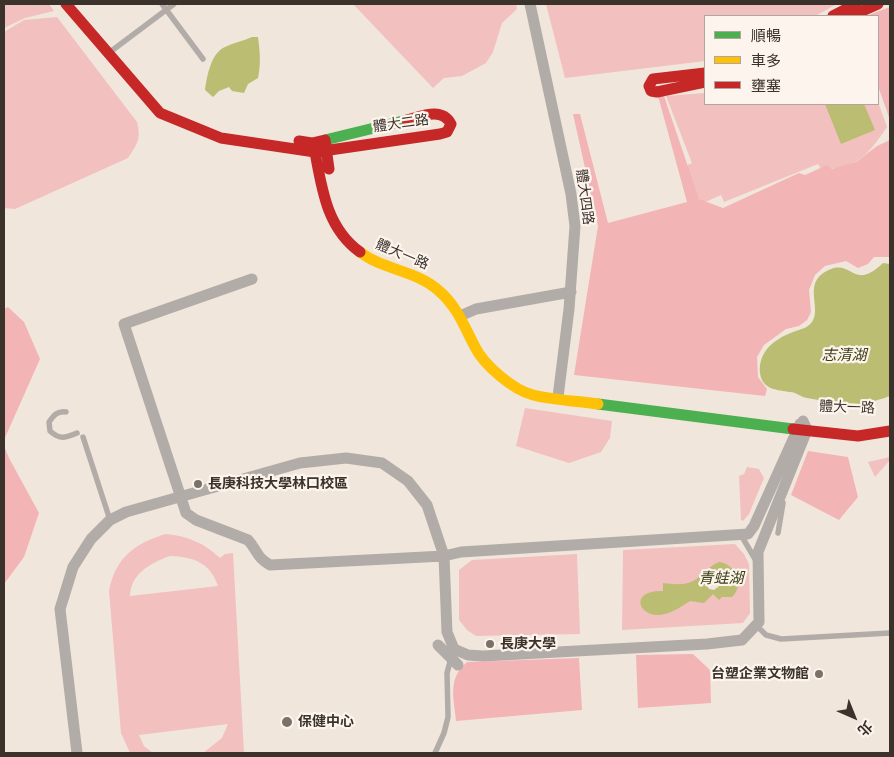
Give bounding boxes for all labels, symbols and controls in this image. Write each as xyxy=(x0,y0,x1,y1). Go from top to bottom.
legend xyxy=(704,15,879,105)
text: 順暢 xyxy=(751,27,781,45)
text: 車多 xyxy=(751,52,781,70)
text: 壅塞 xyxy=(751,77,781,95)
street label: 體大二路 xyxy=(372,112,430,136)
street label: 體大四路 xyxy=(572,168,596,226)
street label: 體大一路 xyxy=(373,236,431,274)
water label: 志清湖 xyxy=(822,347,866,365)
street label: 體大一路 xyxy=(819,399,875,417)
place label: 長庚科技大學林口校區 xyxy=(208,476,348,492)
marker: 長庚科技大學林口校區 xyxy=(192,478,204,490)
water label: 青蛙湖 xyxy=(699,570,743,588)
place label: 長庚大學 xyxy=(500,636,556,652)
marker: 長庚大學 xyxy=(484,638,496,650)
place label: 台塑企業文物館 xyxy=(711,666,809,682)
marker: 台塑企業文物館 xyxy=(813,668,825,680)
north arrow xyxy=(829,692,879,742)
place label: 保健中心 xyxy=(298,714,354,730)
marker: 保健中心 xyxy=(280,715,294,729)
text: 北 xyxy=(854,717,876,739)

